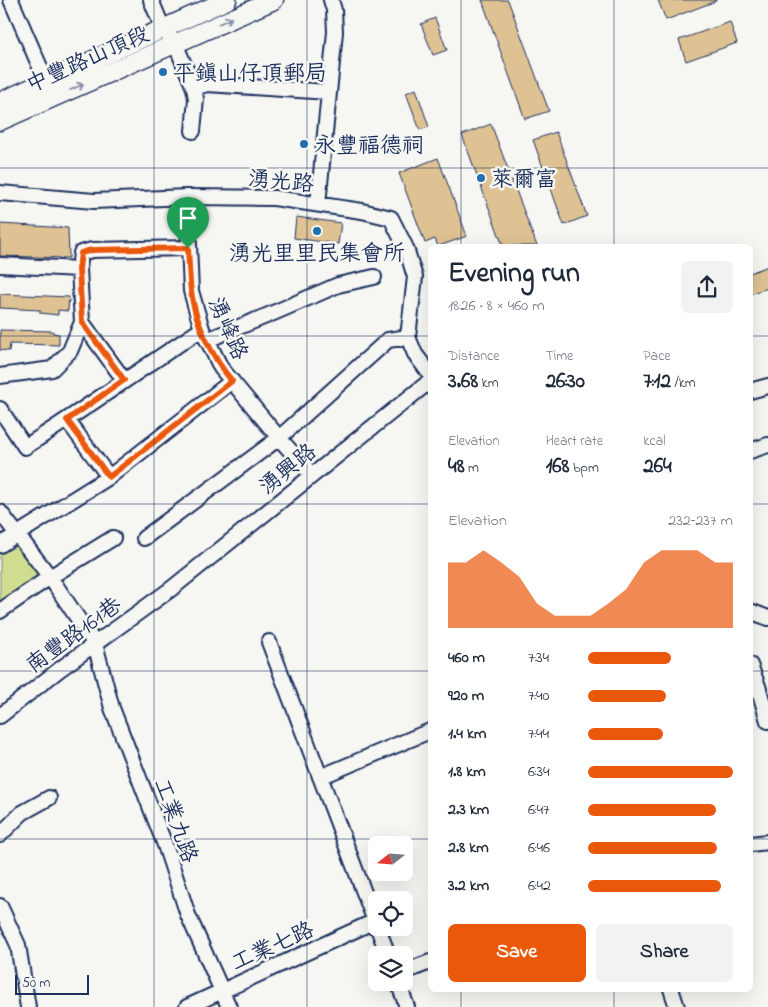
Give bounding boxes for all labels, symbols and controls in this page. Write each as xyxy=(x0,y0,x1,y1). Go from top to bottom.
one-way arrow xyxy=(217,16,232,26)
street label: 中豐路山頂段 xyxy=(21,19,155,102)
place label: 平鎮山仔頂郵局 xyxy=(173,59,327,91)
marker: 平鎮山仔頂郵局 xyxy=(157,66,169,78)
one-way arrow xyxy=(69,81,84,91)
place label: 永豐福德祠 xyxy=(314,131,424,163)
marker: 永豐福德祠 xyxy=(298,138,310,150)
street label: 湧光路 xyxy=(246,164,315,202)
place label: 萊爾富 xyxy=(491,165,557,197)
marker: 萊爾富 xyxy=(475,172,487,184)
pin xyxy=(167,197,209,248)
icon: arrive xyxy=(174,204,202,232)
marker: 湧光里里民集會所 xyxy=(311,225,323,237)
place label: 湧光里里民集會所 xyxy=(229,239,405,271)
text: Evening run xyxy=(448,254,580,295)
button: share xyxy=(681,261,733,313)
street label: 湧峰路 xyxy=(198,293,254,366)
text: 18:26 · 8 × 460 m xyxy=(448,294,545,318)
text: Distance xyxy=(448,346,500,367)
text: Time xyxy=(546,346,573,367)
text: Pace xyxy=(643,346,671,367)
text: 3.68 xyxy=(448,367,478,397)
text: 26:30 xyxy=(546,367,585,397)
text: 7:12 xyxy=(643,367,671,397)
text: km xyxy=(478,373,499,394)
text: /km xyxy=(671,373,696,394)
text: Elevation xyxy=(448,431,499,452)
text: Heart rate xyxy=(546,431,603,452)
text: kcal xyxy=(643,431,666,452)
street label: 湧興路 xyxy=(253,437,325,504)
text: 48 xyxy=(448,452,465,482)
text: 168 xyxy=(546,452,569,482)
text: 264 xyxy=(643,452,672,482)
text: m xyxy=(465,458,479,479)
text: bpm xyxy=(569,458,599,479)
text: Elevation xyxy=(448,509,507,533)
text: 232–237 m xyxy=(668,509,733,533)
street label: 南豐路161巷 xyxy=(20,591,129,682)
text: 460 m xyxy=(448,646,485,670)
text: 7:34 xyxy=(528,646,549,670)
text: 920 m xyxy=(448,684,484,708)
text: 7:40 xyxy=(528,684,549,708)
text: 1.4 km xyxy=(448,722,486,746)
text: 7:44 xyxy=(528,722,549,746)
text: 1.8 km xyxy=(448,760,486,784)
text: 6:34 xyxy=(528,760,550,784)
street label: 工業九路 xyxy=(144,774,204,868)
text: 2.3 km xyxy=(448,798,489,822)
text: 6:47 xyxy=(528,798,550,822)
north arrow xyxy=(368,836,412,881)
map controls xyxy=(368,836,413,991)
text: 2.8 km xyxy=(448,836,489,860)
text: 6:46 xyxy=(528,836,550,860)
text: 3.2 km xyxy=(448,874,489,898)
text: 6:42 xyxy=(528,874,551,898)
button: locate xyxy=(368,891,413,936)
street label: 工業七路 xyxy=(227,915,320,980)
button: Save xyxy=(448,924,586,982)
button: Share xyxy=(596,924,733,982)
button: layers xyxy=(368,946,413,991)
scale bar xyxy=(15,972,89,995)
text: 50 m xyxy=(22,973,50,994)

